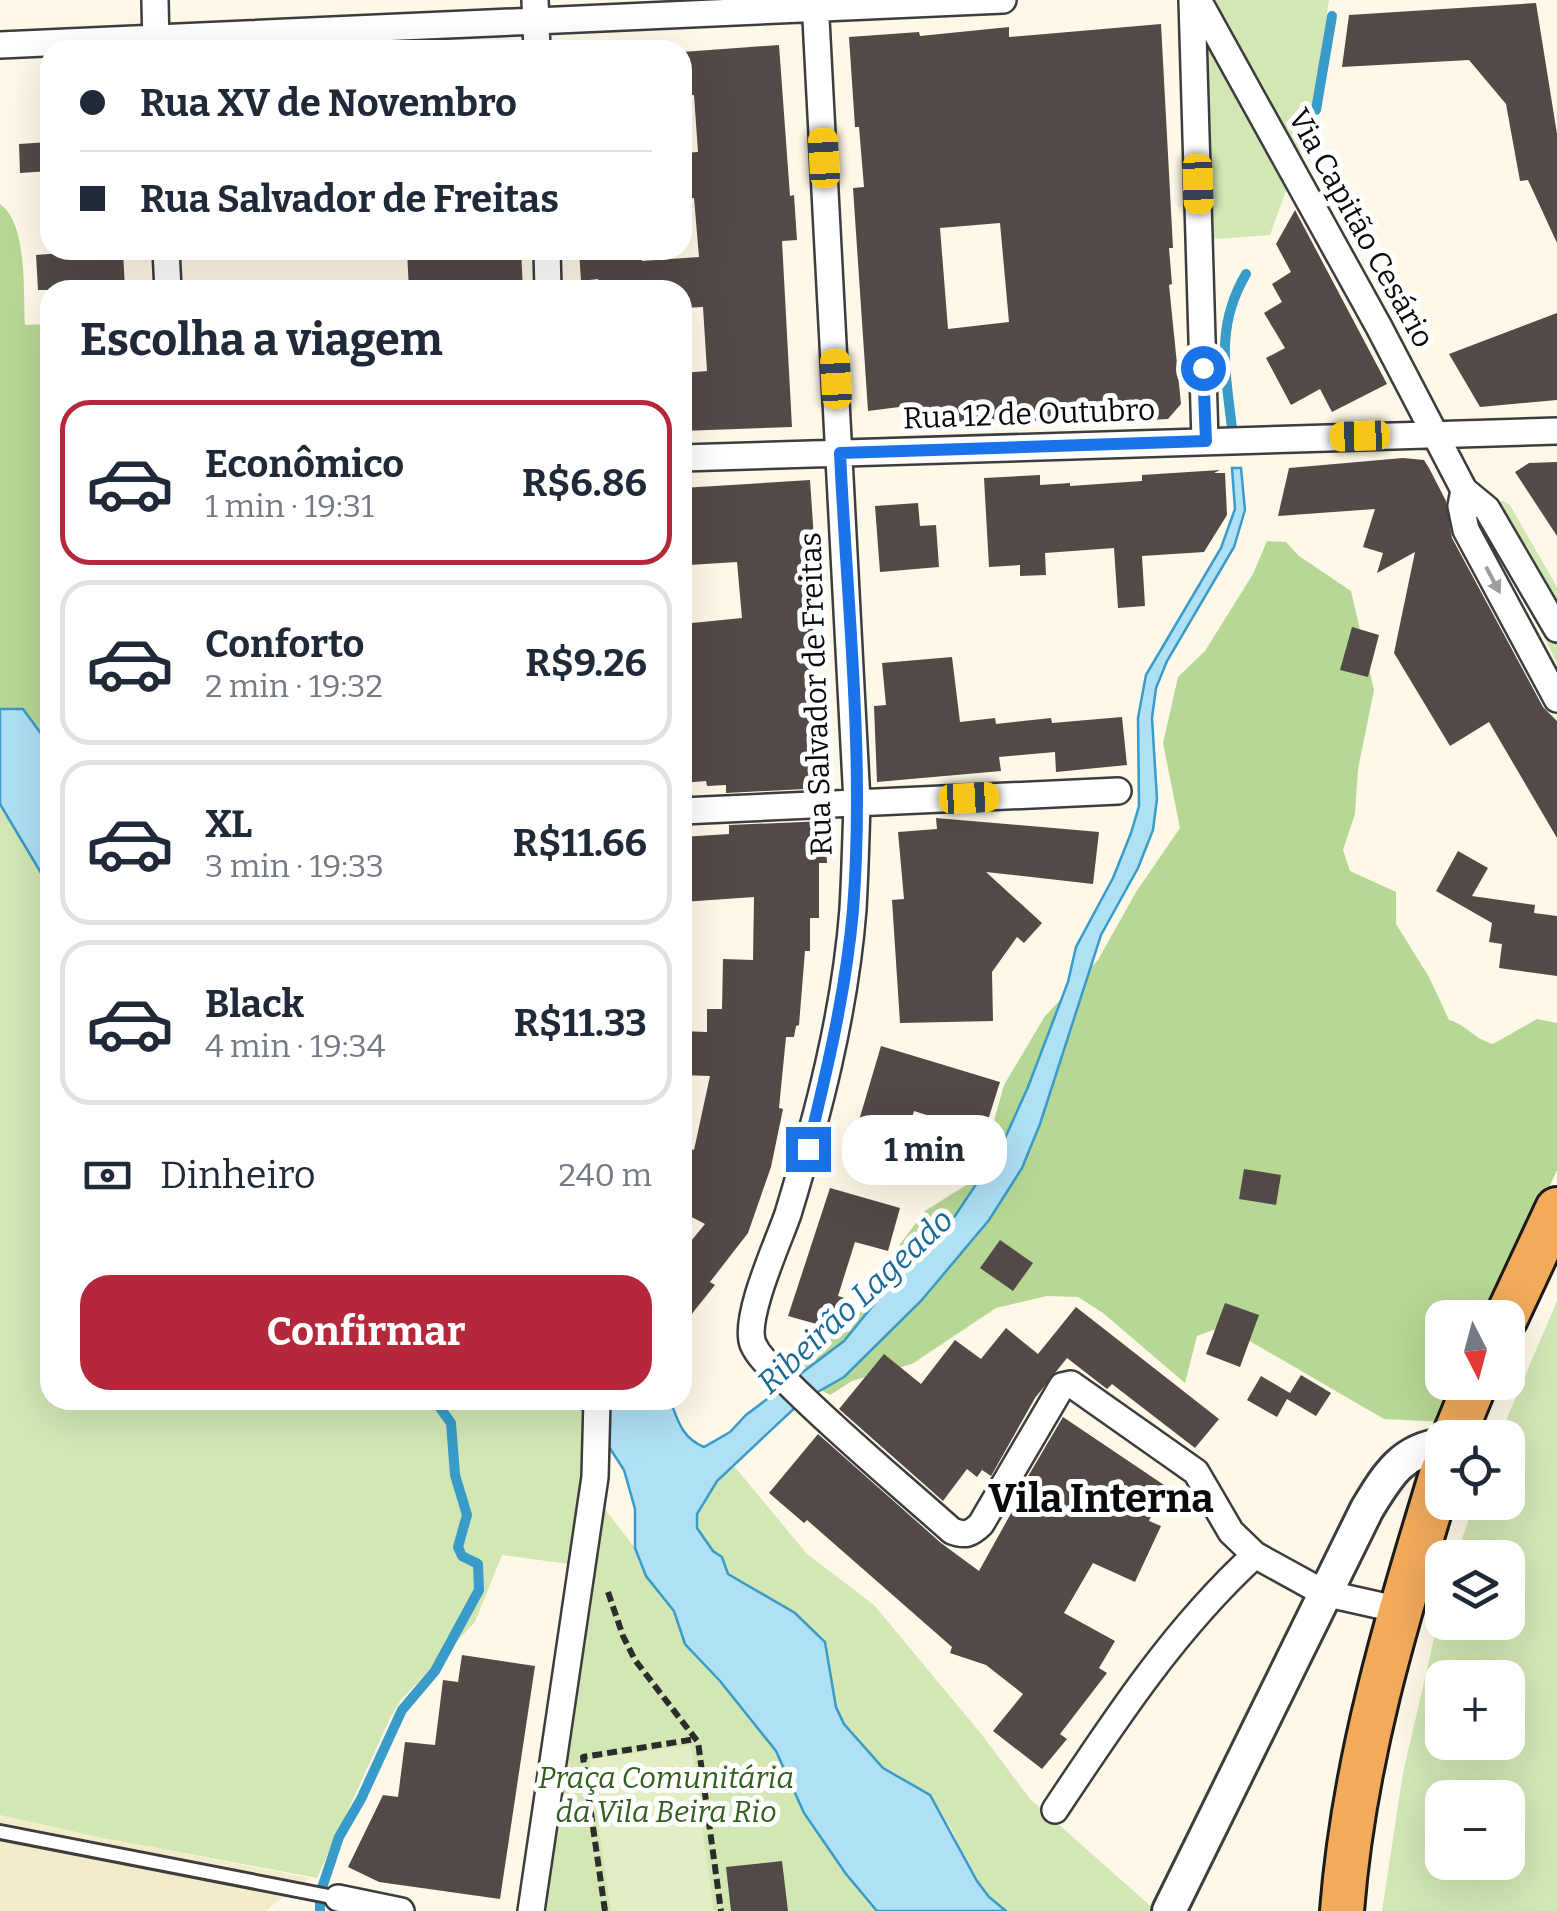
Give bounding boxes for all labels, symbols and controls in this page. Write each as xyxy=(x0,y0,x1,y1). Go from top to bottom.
text: Rua XV de Novembro xyxy=(140,80,517,126)
street label: Via Capitão Cesário xyxy=(1280,102,1442,354)
car xyxy=(807,127,841,189)
car xyxy=(1182,153,1214,215)
text: Rua Salvador de Freitas xyxy=(140,176,559,222)
text: Escolha a viagem xyxy=(80,313,443,367)
route start xyxy=(1181,346,1226,391)
car xyxy=(819,348,853,410)
street label: Rua 12 de Outubro xyxy=(902,392,1156,436)
car xyxy=(1329,420,1391,452)
icon: car xyxy=(85,438,175,528)
text: Econômico xyxy=(205,441,404,487)
text: R$6.86 xyxy=(522,460,647,506)
text: 1 min · 19:31 xyxy=(205,487,374,525)
street label: Rua Salvador de Freitas xyxy=(792,532,840,856)
one-way arrow xyxy=(1484,565,1501,594)
icon: car xyxy=(85,618,175,708)
text: Conforto xyxy=(205,621,365,667)
text: R$9.26 xyxy=(525,640,647,686)
text: 2 min · 19:32 xyxy=(205,667,383,705)
car xyxy=(938,781,1000,815)
icon: car xyxy=(85,798,175,888)
text: XL xyxy=(205,801,252,847)
text: R$11.66 xyxy=(513,820,647,866)
text: 3 min · 19:33 xyxy=(205,847,384,885)
icon: car xyxy=(85,978,175,1068)
text: Black xyxy=(205,981,304,1027)
text: R$11.33 xyxy=(514,1000,647,1046)
text: 4 min · 19:34 xyxy=(205,1027,385,1065)
callout: 1 min xyxy=(843,1114,1008,1184)
route end xyxy=(786,1127,831,1172)
text: 1 min xyxy=(884,1131,965,1169)
icon: cash xyxy=(80,1148,135,1203)
text: Dinheiro xyxy=(160,1152,316,1198)
text: 240 m xyxy=(558,1156,652,1194)
water label: Ribeirão Lageado xyxy=(749,1201,961,1401)
button: Confirmar xyxy=(80,1275,652,1390)
north arrow xyxy=(1425,1300,1525,1400)
map controls xyxy=(1425,1300,1525,1880)
button: locate xyxy=(1425,1420,1525,1520)
district label: Vila Interna xyxy=(988,1475,1214,1523)
button: layers xyxy=(1425,1540,1525,1640)
button: + xyxy=(1425,1660,1525,1760)
park label: Praça Comunitária da Vila Beira Rio xyxy=(538,1760,794,1830)
button: − xyxy=(1425,1780,1525,1880)

